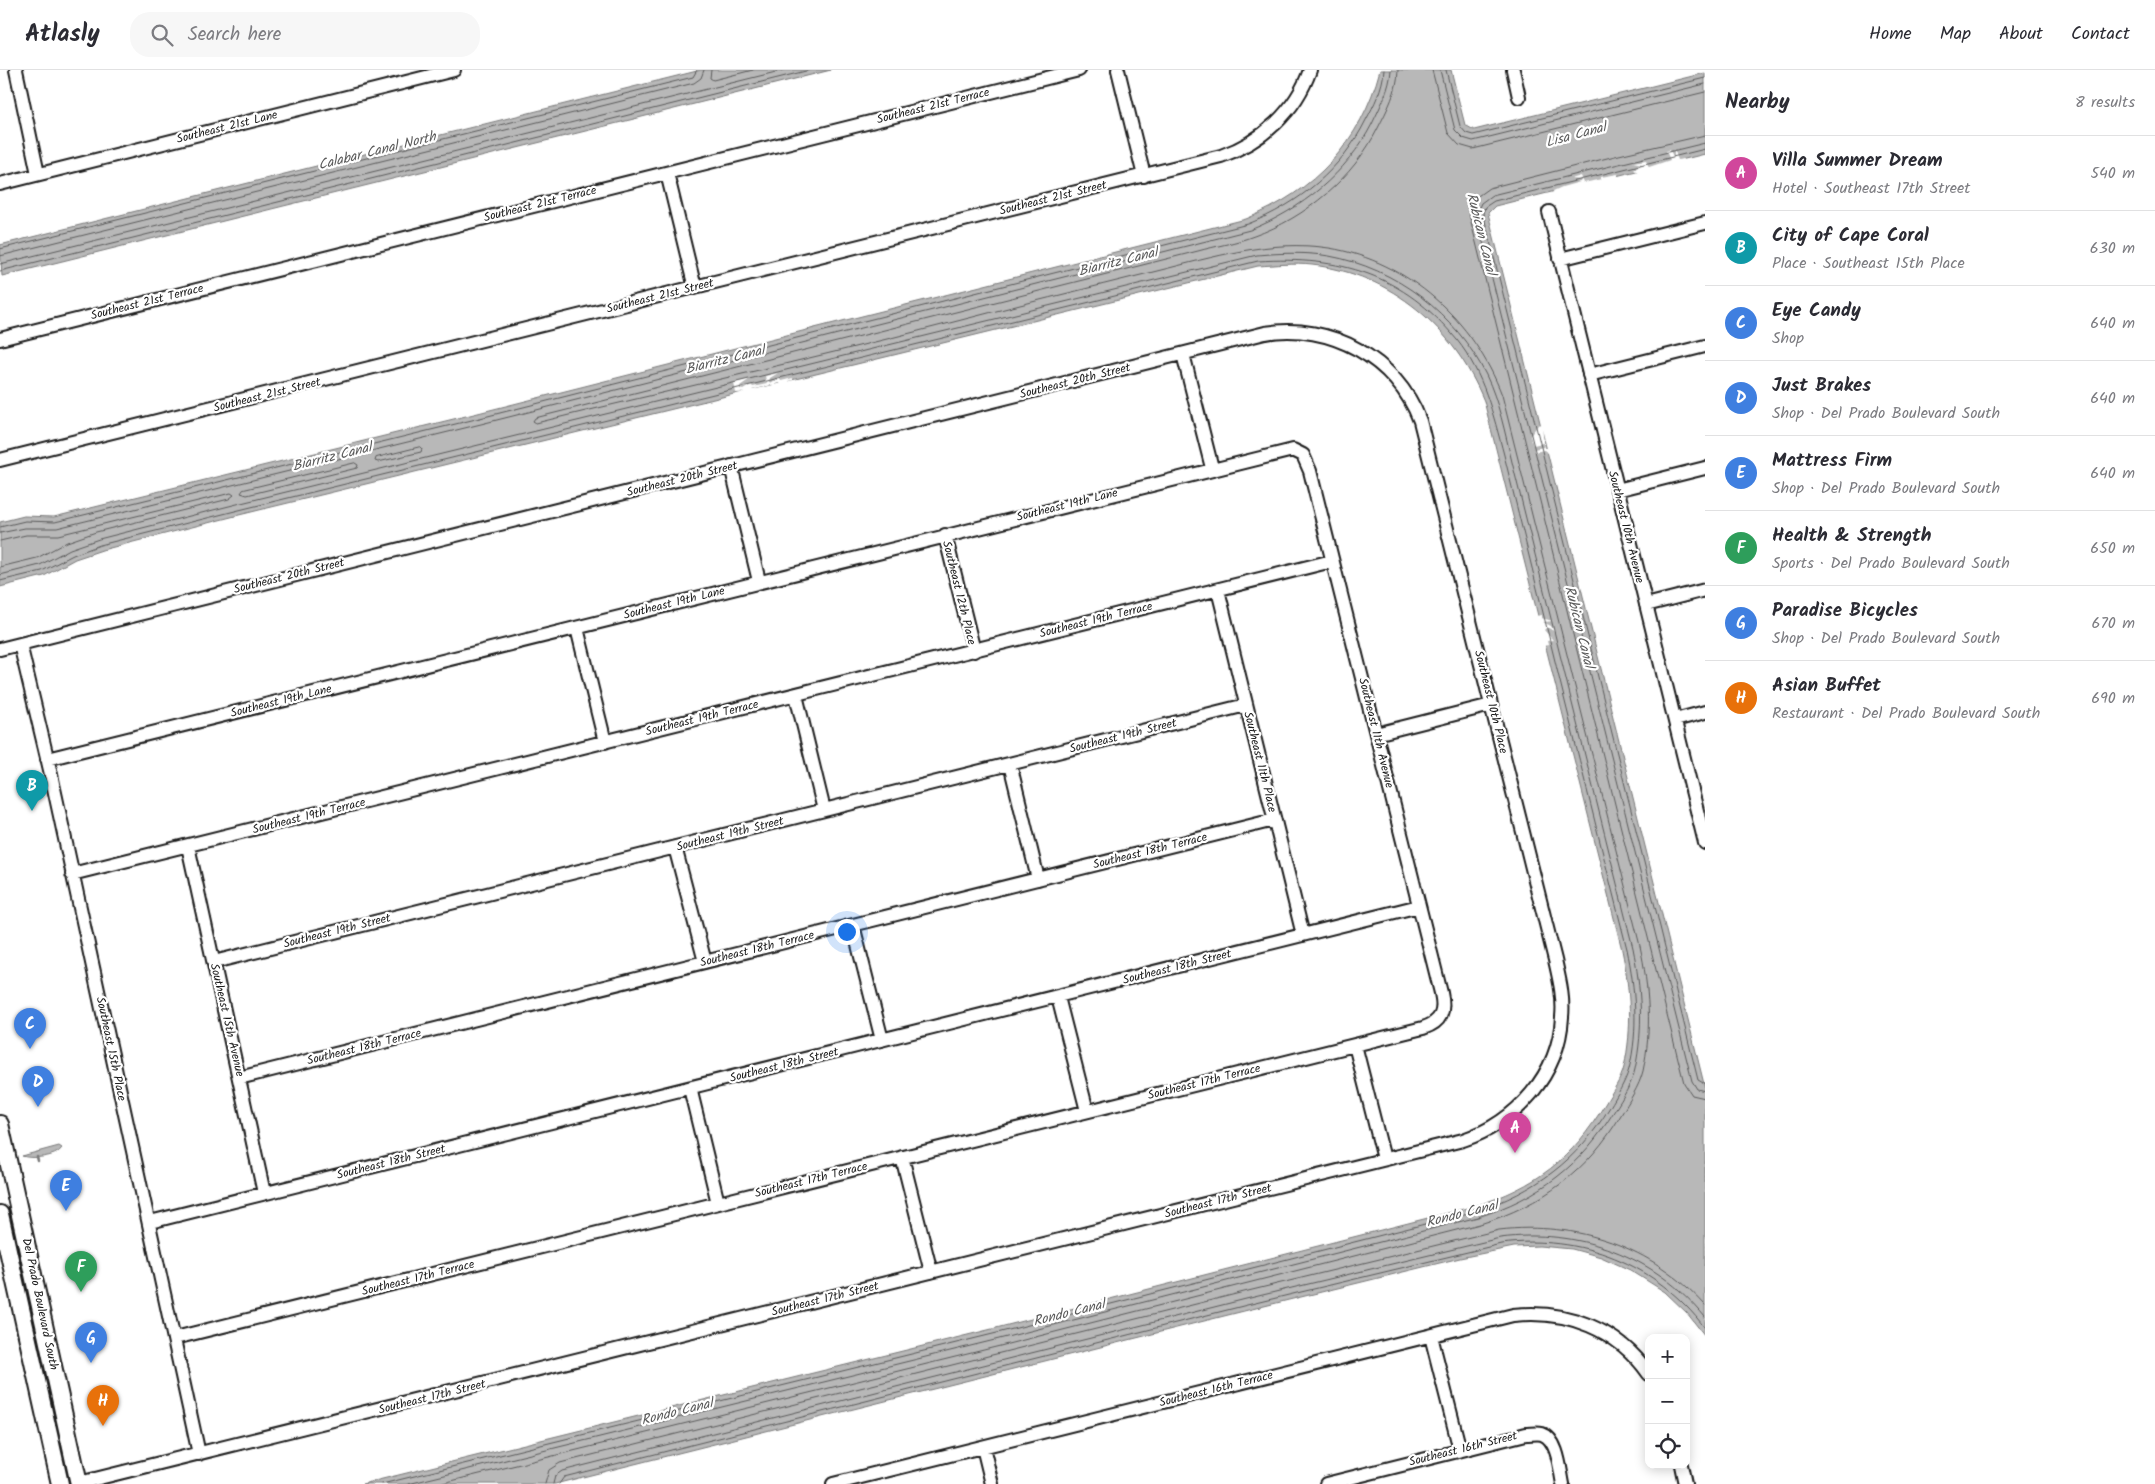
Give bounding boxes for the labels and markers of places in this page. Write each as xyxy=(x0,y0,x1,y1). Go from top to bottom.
pin: B xyxy=(16,770,48,811)
pin: C xyxy=(14,1008,46,1049)
pin: D xyxy=(22,1066,54,1107)
pin: A xyxy=(1499,1112,1531,1153)
pin: E xyxy=(50,1170,82,1211)
pin: F xyxy=(65,1251,97,1292)
pin: G xyxy=(75,1322,107,1363)
pin: H xyxy=(87,1385,119,1426)

